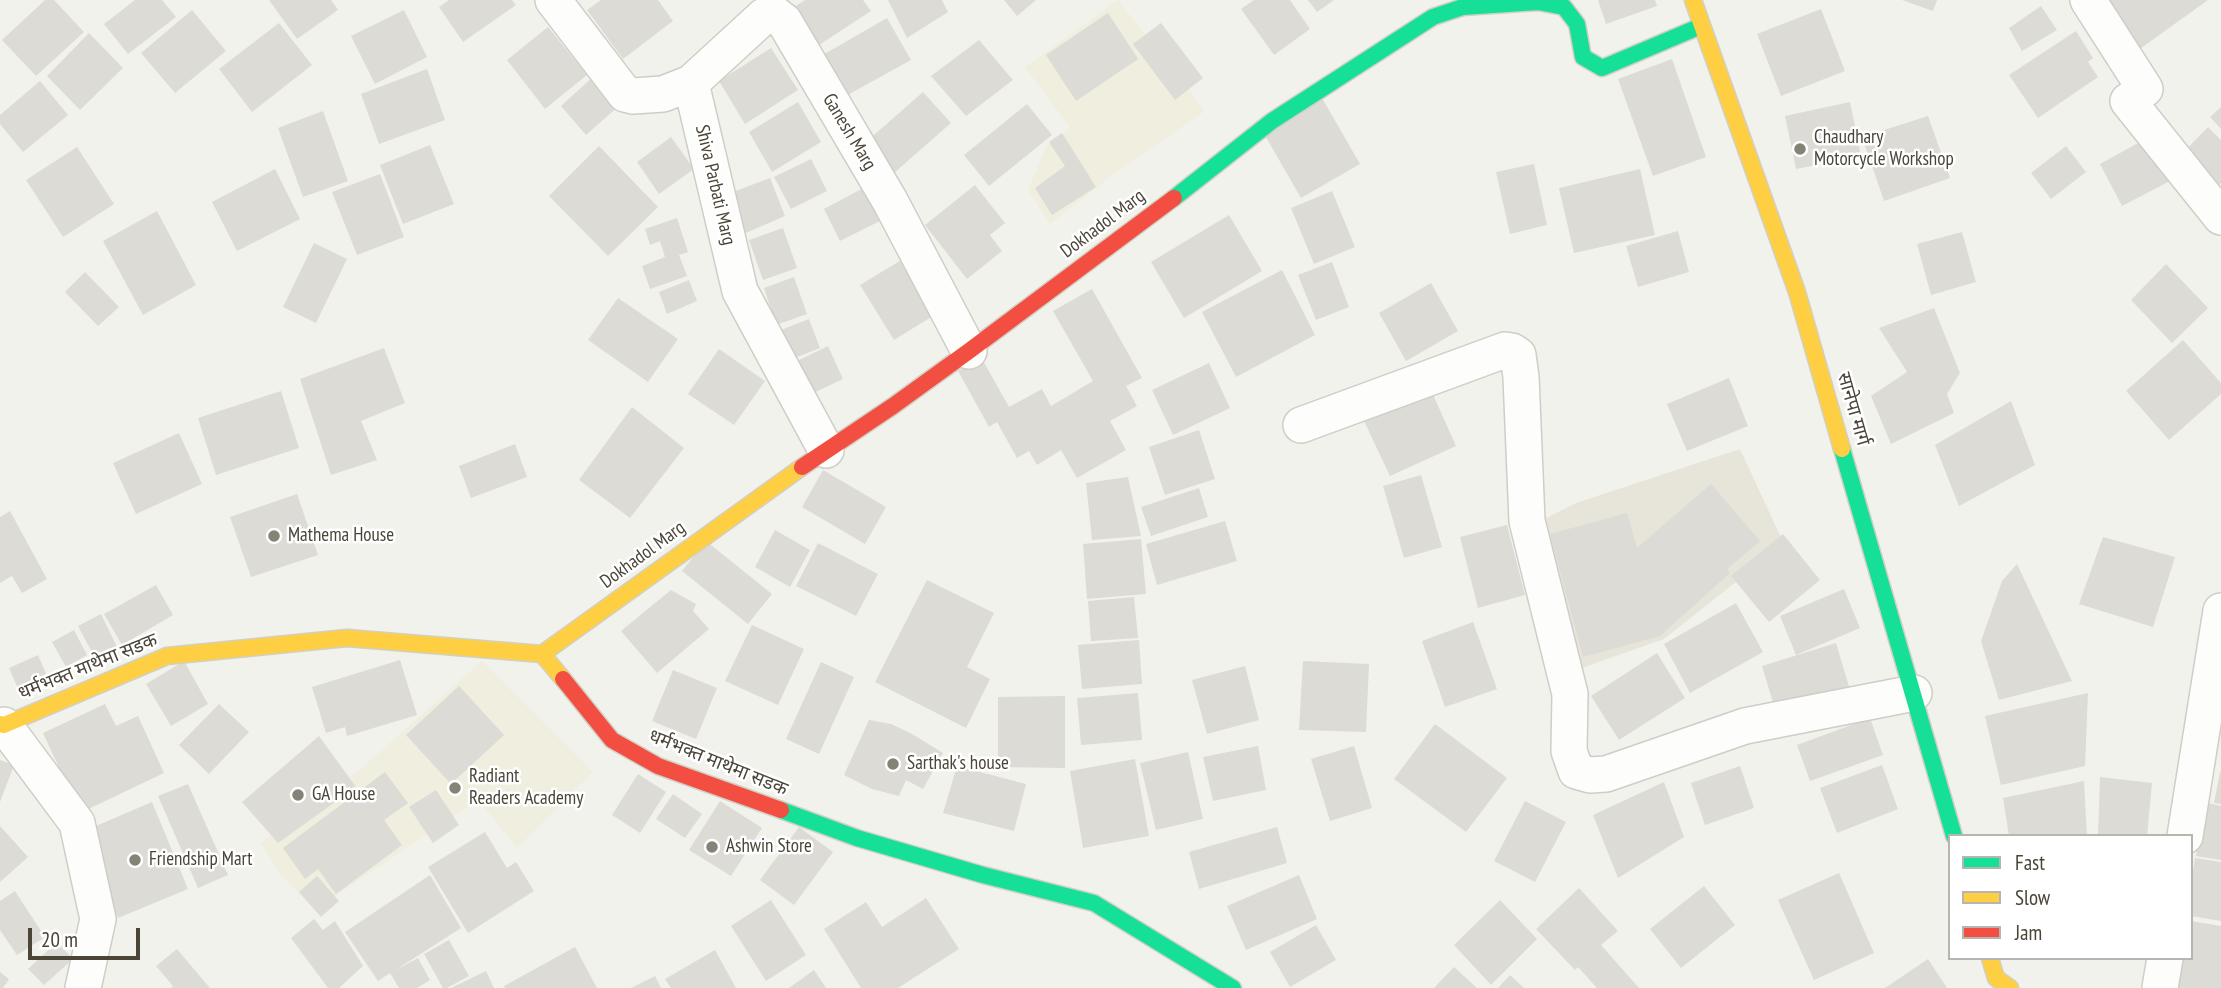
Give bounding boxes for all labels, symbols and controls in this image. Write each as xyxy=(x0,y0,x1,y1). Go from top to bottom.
street label: Ganesh Marg xyxy=(817,90,881,174)
street label: Shiva Parbati Marg xyxy=(690,123,740,247)
place label: Chaudhary Motorcycle Workshop xyxy=(1814,127,1954,171)
marker: Chaudhary Motorcycle Workshop xyxy=(1792,141,1808,157)
street label: Dokhadol Marg xyxy=(1056,185,1150,263)
street label: सानेपा मार्ग xyxy=(1832,370,1874,448)
street label: Dokhadol Marg xyxy=(596,517,690,593)
place label: Mathema House xyxy=(288,525,394,547)
marker: Mathema House xyxy=(266,528,282,544)
street label: धर्मभक्त माथेमा सडक xyxy=(15,629,161,705)
street label: धर्मभक्त माथेमा सडक xyxy=(645,725,791,801)
place label: Sarthak's house xyxy=(907,753,1009,775)
marker: Sarthak's house xyxy=(885,756,901,772)
place label: Radiant Readers Academy xyxy=(469,766,583,810)
marker: Radiant Readers Academy xyxy=(447,780,463,796)
place label: GA House xyxy=(312,784,375,806)
marker: GA House xyxy=(290,787,306,803)
legend xyxy=(1948,834,2193,960)
place label: Ashwin Store xyxy=(726,836,812,858)
marker: Ashwin Store xyxy=(704,839,720,855)
place label: Friendship Mart xyxy=(149,849,252,871)
text: Fast xyxy=(2015,849,2045,876)
marker: Friendship Mart xyxy=(127,852,143,868)
text: Slow xyxy=(2015,884,2050,911)
scale bar xyxy=(32,914,144,958)
text: Jam xyxy=(2015,919,2042,946)
text: 20 m xyxy=(41,926,78,953)

